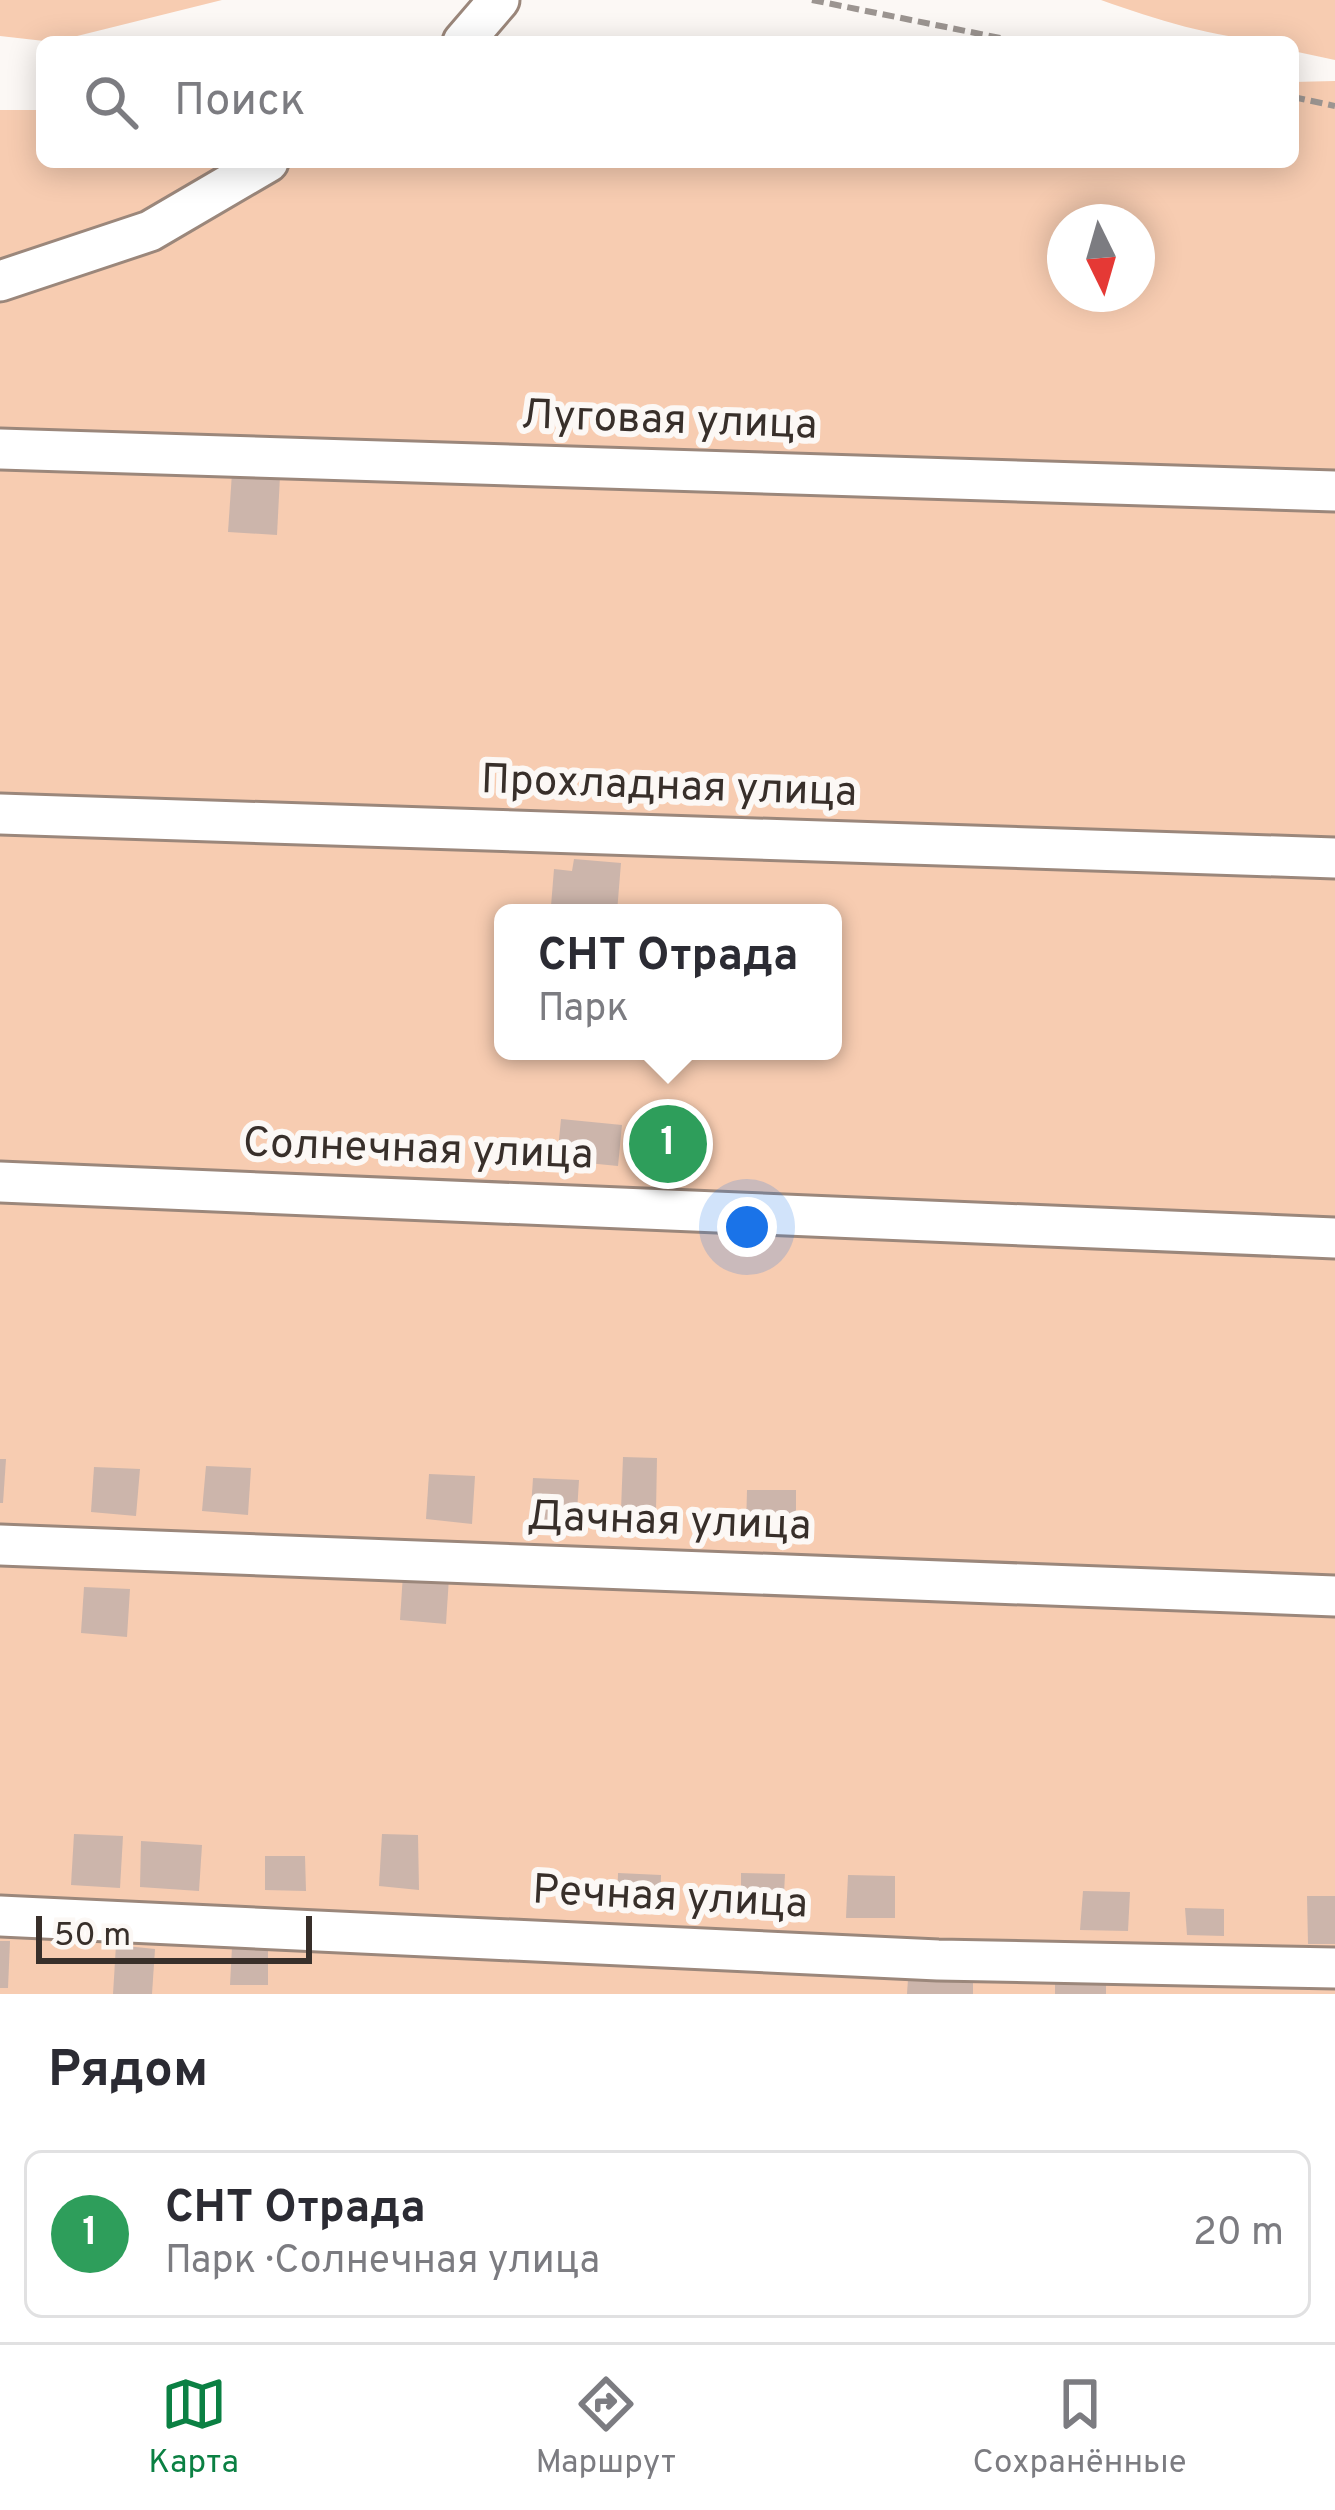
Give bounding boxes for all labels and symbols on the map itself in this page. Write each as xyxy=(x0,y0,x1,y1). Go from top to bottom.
north arrow xyxy=(1047,204,1155,312)
street label: Луговая улица xyxy=(520,390,818,454)
street label: Прохладная улица xyxy=(480,755,858,821)
pin: 1 xyxy=(629,1099,707,1189)
street label: Солнечная улица xyxy=(242,1118,594,1184)
your location xyxy=(717,1197,777,1257)
street label: Дачная улица xyxy=(526,1492,812,1554)
street label: Речная улица xyxy=(531,1865,809,1933)
scale bar xyxy=(36,1910,312,1963)

